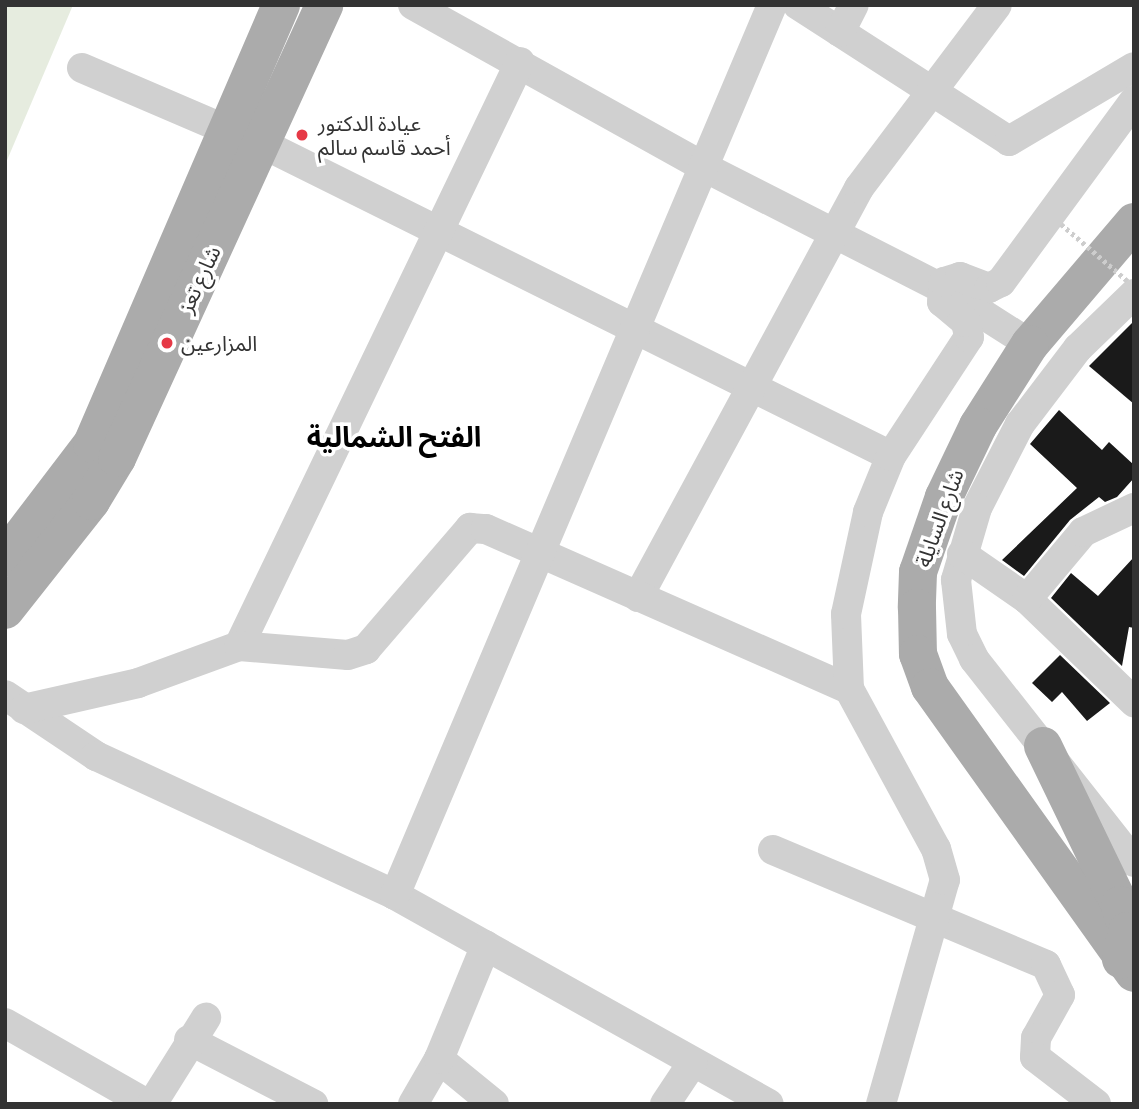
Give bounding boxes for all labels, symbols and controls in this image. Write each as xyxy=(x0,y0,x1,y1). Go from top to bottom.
place label: عيادة الدكتور أحمد قاسم سالم xyxy=(318,110,451,160)
marker: عيادة الدكتور أحمد قاسم سالم xyxy=(292,125,312,145)
street label: شارع تعز xyxy=(173,242,225,316)
place label: المزارعين xyxy=(181,330,257,356)
marker: المزارعين xyxy=(159,335,175,351)
district label: الفتح الشمالية xyxy=(307,419,481,453)
street label: شارع السايلة xyxy=(910,466,968,570)

